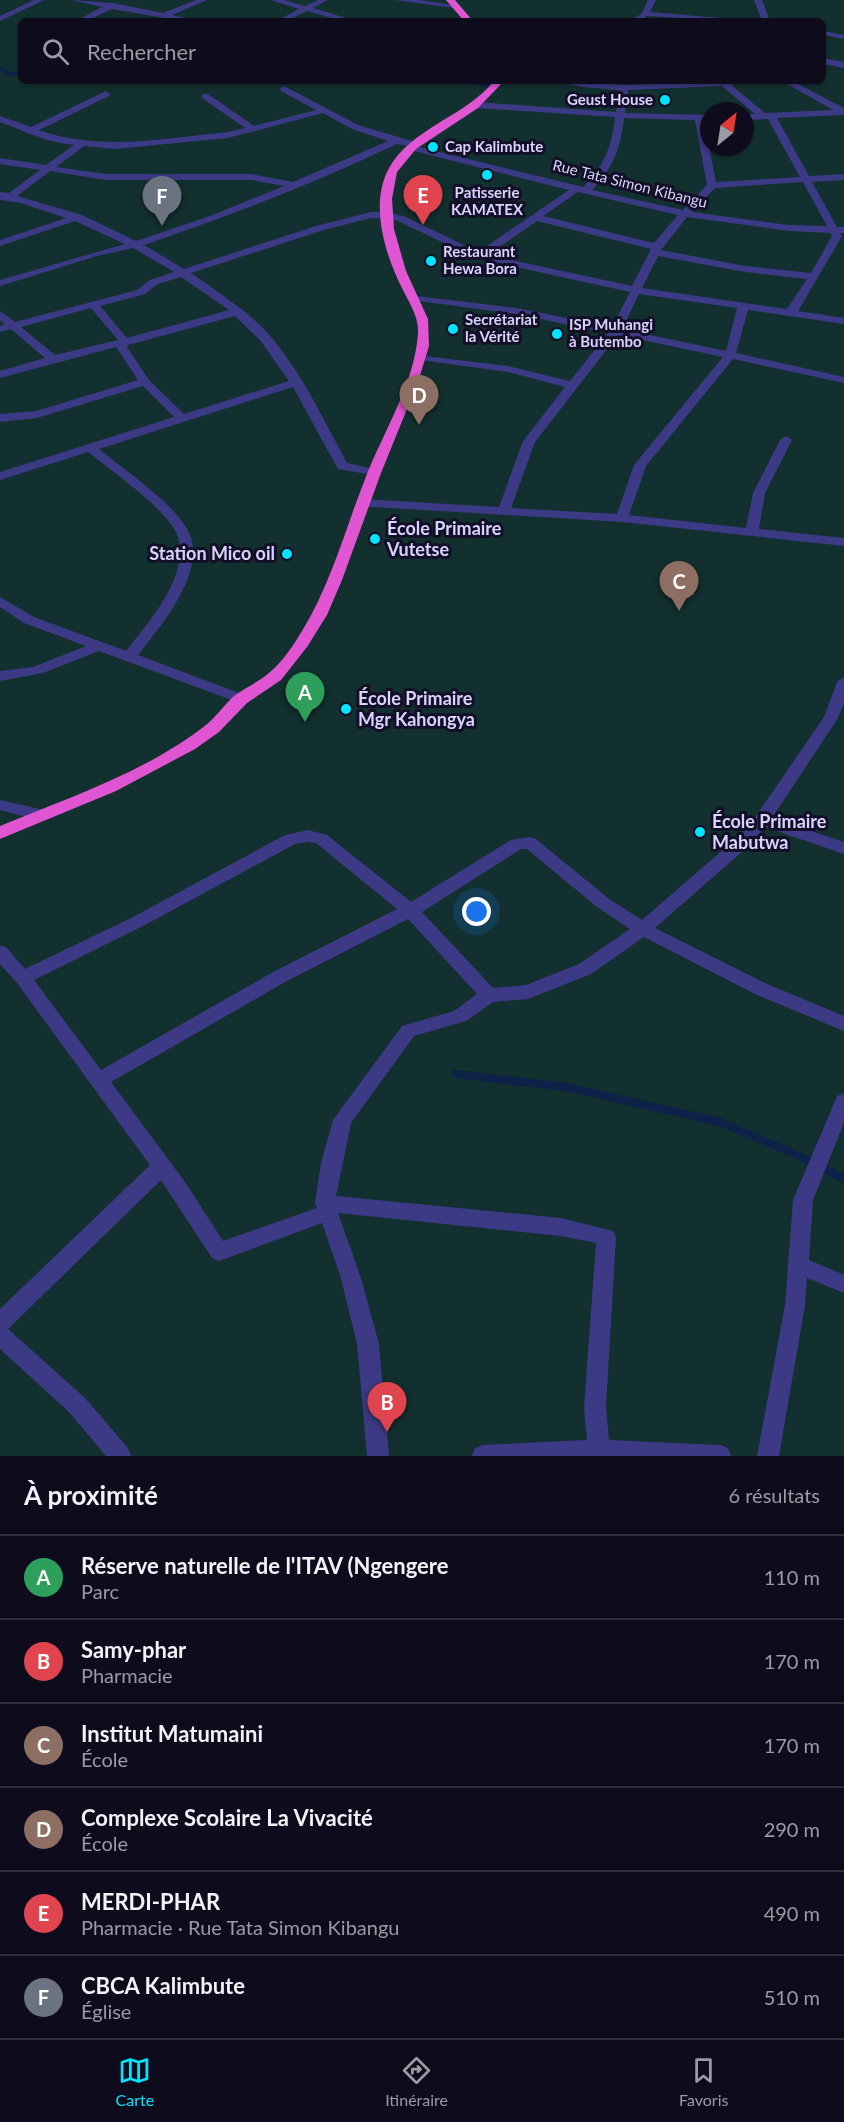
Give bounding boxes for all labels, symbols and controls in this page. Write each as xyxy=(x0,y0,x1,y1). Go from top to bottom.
search box xyxy=(18,18,826,84)
icon: search xyxy=(39,35,72,68)
text: Rechercher xyxy=(87,38,196,65)
place label: Geust House xyxy=(567,90,653,108)
marker: Geust House xyxy=(658,93,672,107)
north arrow xyxy=(700,102,754,156)
place label: Cap Kalimbute xyxy=(445,137,543,155)
marker: Cap Kalimbute xyxy=(426,140,440,154)
street label: Rue Tata Simon Kibangu xyxy=(551,155,709,211)
marker: Patisserie KAMATEX xyxy=(480,168,494,182)
pin: F xyxy=(142,176,182,226)
pin: E xyxy=(404,176,442,225)
place label: Patisserie KAMATEX xyxy=(451,183,524,218)
place label: Restaurant Hewa Bora xyxy=(443,242,517,277)
marker: Restaurant Hewa Bora xyxy=(424,254,438,268)
place label: Secrétariat la Vérité xyxy=(465,310,538,345)
place label: ISP Muhangi à Butembo xyxy=(569,315,653,350)
marker: Secrétariat la Vérité xyxy=(446,322,460,336)
marker: ISP Muhangi à Butembo xyxy=(550,327,564,341)
pin: D xyxy=(400,376,438,425)
place label: École Primaire Vutetse xyxy=(386,517,502,560)
marker: École Primaire Vutetse xyxy=(368,532,382,546)
place label: Station Mico oil xyxy=(149,542,275,564)
marker: Station Mico oil xyxy=(280,547,294,561)
pin: C xyxy=(660,562,698,611)
pin: A xyxy=(286,672,324,722)
place label: École Primaire Mgr Kahongya xyxy=(358,687,475,730)
marker: École Primaire Mgr Kahongya xyxy=(339,702,353,716)
place label: École Primaire Mabutwa xyxy=(712,810,827,853)
marker: École Primaire Mabutwa xyxy=(693,825,707,839)
your location xyxy=(462,897,491,926)
pin: B xyxy=(368,1382,406,1432)
text: À proximité xyxy=(24,1479,158,1511)
text: 6 résultats xyxy=(729,1483,820,1507)
text: Réserve naturelle de l'ITAV (Ngengere xyxy=(81,1552,449,1579)
text: A xyxy=(37,1565,50,1589)
text: 110 m xyxy=(764,1565,820,1589)
text: Parc xyxy=(81,1579,119,1603)
text: Samy-phar xyxy=(81,1636,186,1663)
text: B xyxy=(37,1649,50,1673)
text: 170 m xyxy=(764,1649,820,1673)
text: Pharmacie xyxy=(81,1663,173,1687)
text: Institut Matumaini xyxy=(81,1720,263,1747)
text: C xyxy=(37,1733,50,1757)
text: 170 m xyxy=(764,1733,820,1757)
text: École xyxy=(81,1747,128,1771)
text: Complexe Scolaire La Vivacité xyxy=(81,1804,373,1831)
text: D xyxy=(36,1817,51,1841)
text: 290 m xyxy=(764,1817,820,1841)
text: École xyxy=(81,1831,128,1855)
text: MERDI-PHAR xyxy=(81,1888,220,1915)
text: E xyxy=(38,1901,49,1925)
text: 490 m xyxy=(764,1901,820,1925)
text: Pharmacie · Rue Tata Simon Kibangu xyxy=(81,1915,400,1939)
text: CBCA Kalimbute xyxy=(81,1972,245,1999)
text: F xyxy=(38,1985,49,2009)
text: 510 m xyxy=(764,1985,820,2009)
text: Église xyxy=(81,1999,131,2023)
tab: Carte xyxy=(116,2054,154,2109)
tab: Itinéraire xyxy=(385,2054,448,2109)
tab: Favoris xyxy=(679,2054,728,2109)

